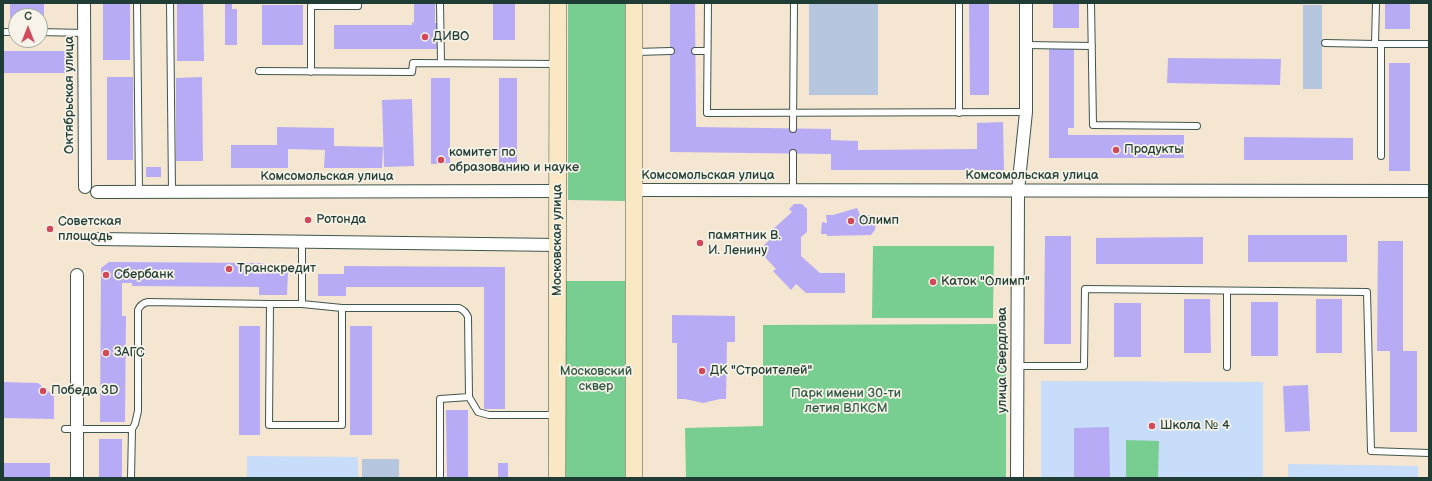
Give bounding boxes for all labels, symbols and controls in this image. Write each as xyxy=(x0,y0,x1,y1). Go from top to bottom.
north arrow xyxy=(8,8,48,48)
text: С xyxy=(24,10,32,23)
place label: ДИВО xyxy=(433,29,469,45)
marker: ДИВО xyxy=(420,32,430,42)
street label: Октябрьская улица xyxy=(62,36,78,154)
place label: Продукты xyxy=(1124,142,1184,158)
place label: комитет по образованию и науке xyxy=(449,145,579,176)
marker: Продукты xyxy=(1111,145,1121,155)
marker: комитет по образованию и науке xyxy=(436,155,446,165)
street label: Комсомольская улица xyxy=(641,168,775,184)
street label: Комсомольская улица xyxy=(965,168,1099,184)
street label: Комсомольская улица xyxy=(260,169,394,185)
street label: Московская улица xyxy=(550,184,566,296)
place label: Ротонда xyxy=(316,212,366,228)
place label: Олимп xyxy=(859,213,899,229)
place label: Советская площадь xyxy=(58,214,121,245)
marker: Ротонда xyxy=(303,215,313,225)
marker: Олимп xyxy=(846,216,856,226)
marker: Советская площадь xyxy=(45,224,55,234)
place label: памятник В. И. Ленину xyxy=(708,228,781,259)
marker: памятник В. И. Ленину xyxy=(695,238,705,248)
place label: Транскредит xyxy=(237,261,316,277)
marker: Транскредит xyxy=(224,264,234,274)
place label: Сбербанк xyxy=(114,267,174,283)
marker: Сбербанк xyxy=(101,270,111,280)
place label: Каток "Олимп" xyxy=(941,274,1030,290)
marker: Каток "Олимп" xyxy=(928,277,938,287)
street label: улица Свердлова xyxy=(995,307,1011,413)
place label: ЗАГС xyxy=(114,345,145,361)
marker: ЗАГС xyxy=(101,348,111,358)
place label: ДК "Строителей" xyxy=(710,363,812,379)
park label: Московский сквер xyxy=(560,364,632,395)
marker: ДК "Строителей" xyxy=(697,366,707,376)
place label: Победа 3D xyxy=(51,383,118,399)
marker: Победа 3D xyxy=(38,386,48,396)
park label: Парк имени 30-ти летия ВЛКСМ xyxy=(791,386,901,417)
place label: Школа № 4 xyxy=(1160,418,1230,434)
marker: Школа № 4 xyxy=(1147,421,1157,431)

